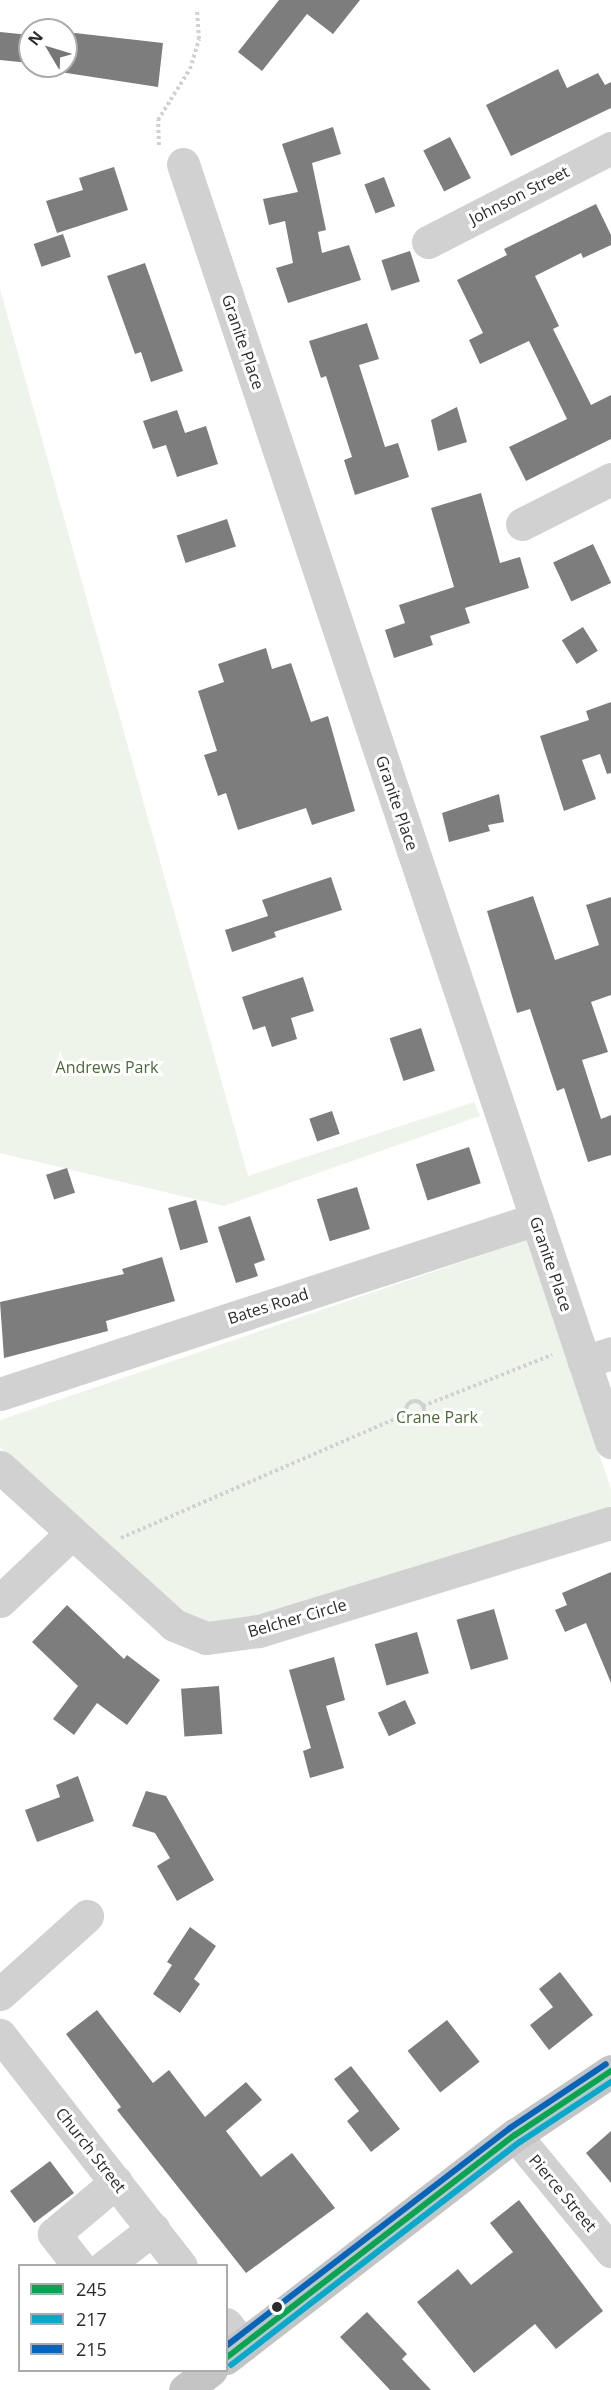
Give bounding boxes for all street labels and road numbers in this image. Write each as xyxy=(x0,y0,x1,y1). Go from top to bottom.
street label: Johnson Street xyxy=(466,162,572,228)
street label: Granite Place xyxy=(218,292,268,392)
street label: Granite Place xyxy=(372,753,422,853)
street label: Granite Place xyxy=(526,1214,576,1314)
street label: Bates Road xyxy=(225,1284,311,1328)
street label: Belcher Circle xyxy=(245,1595,349,1641)
street label: Church Street xyxy=(52,2104,130,2196)
street label: Pierce Street xyxy=(525,2151,601,2235)

